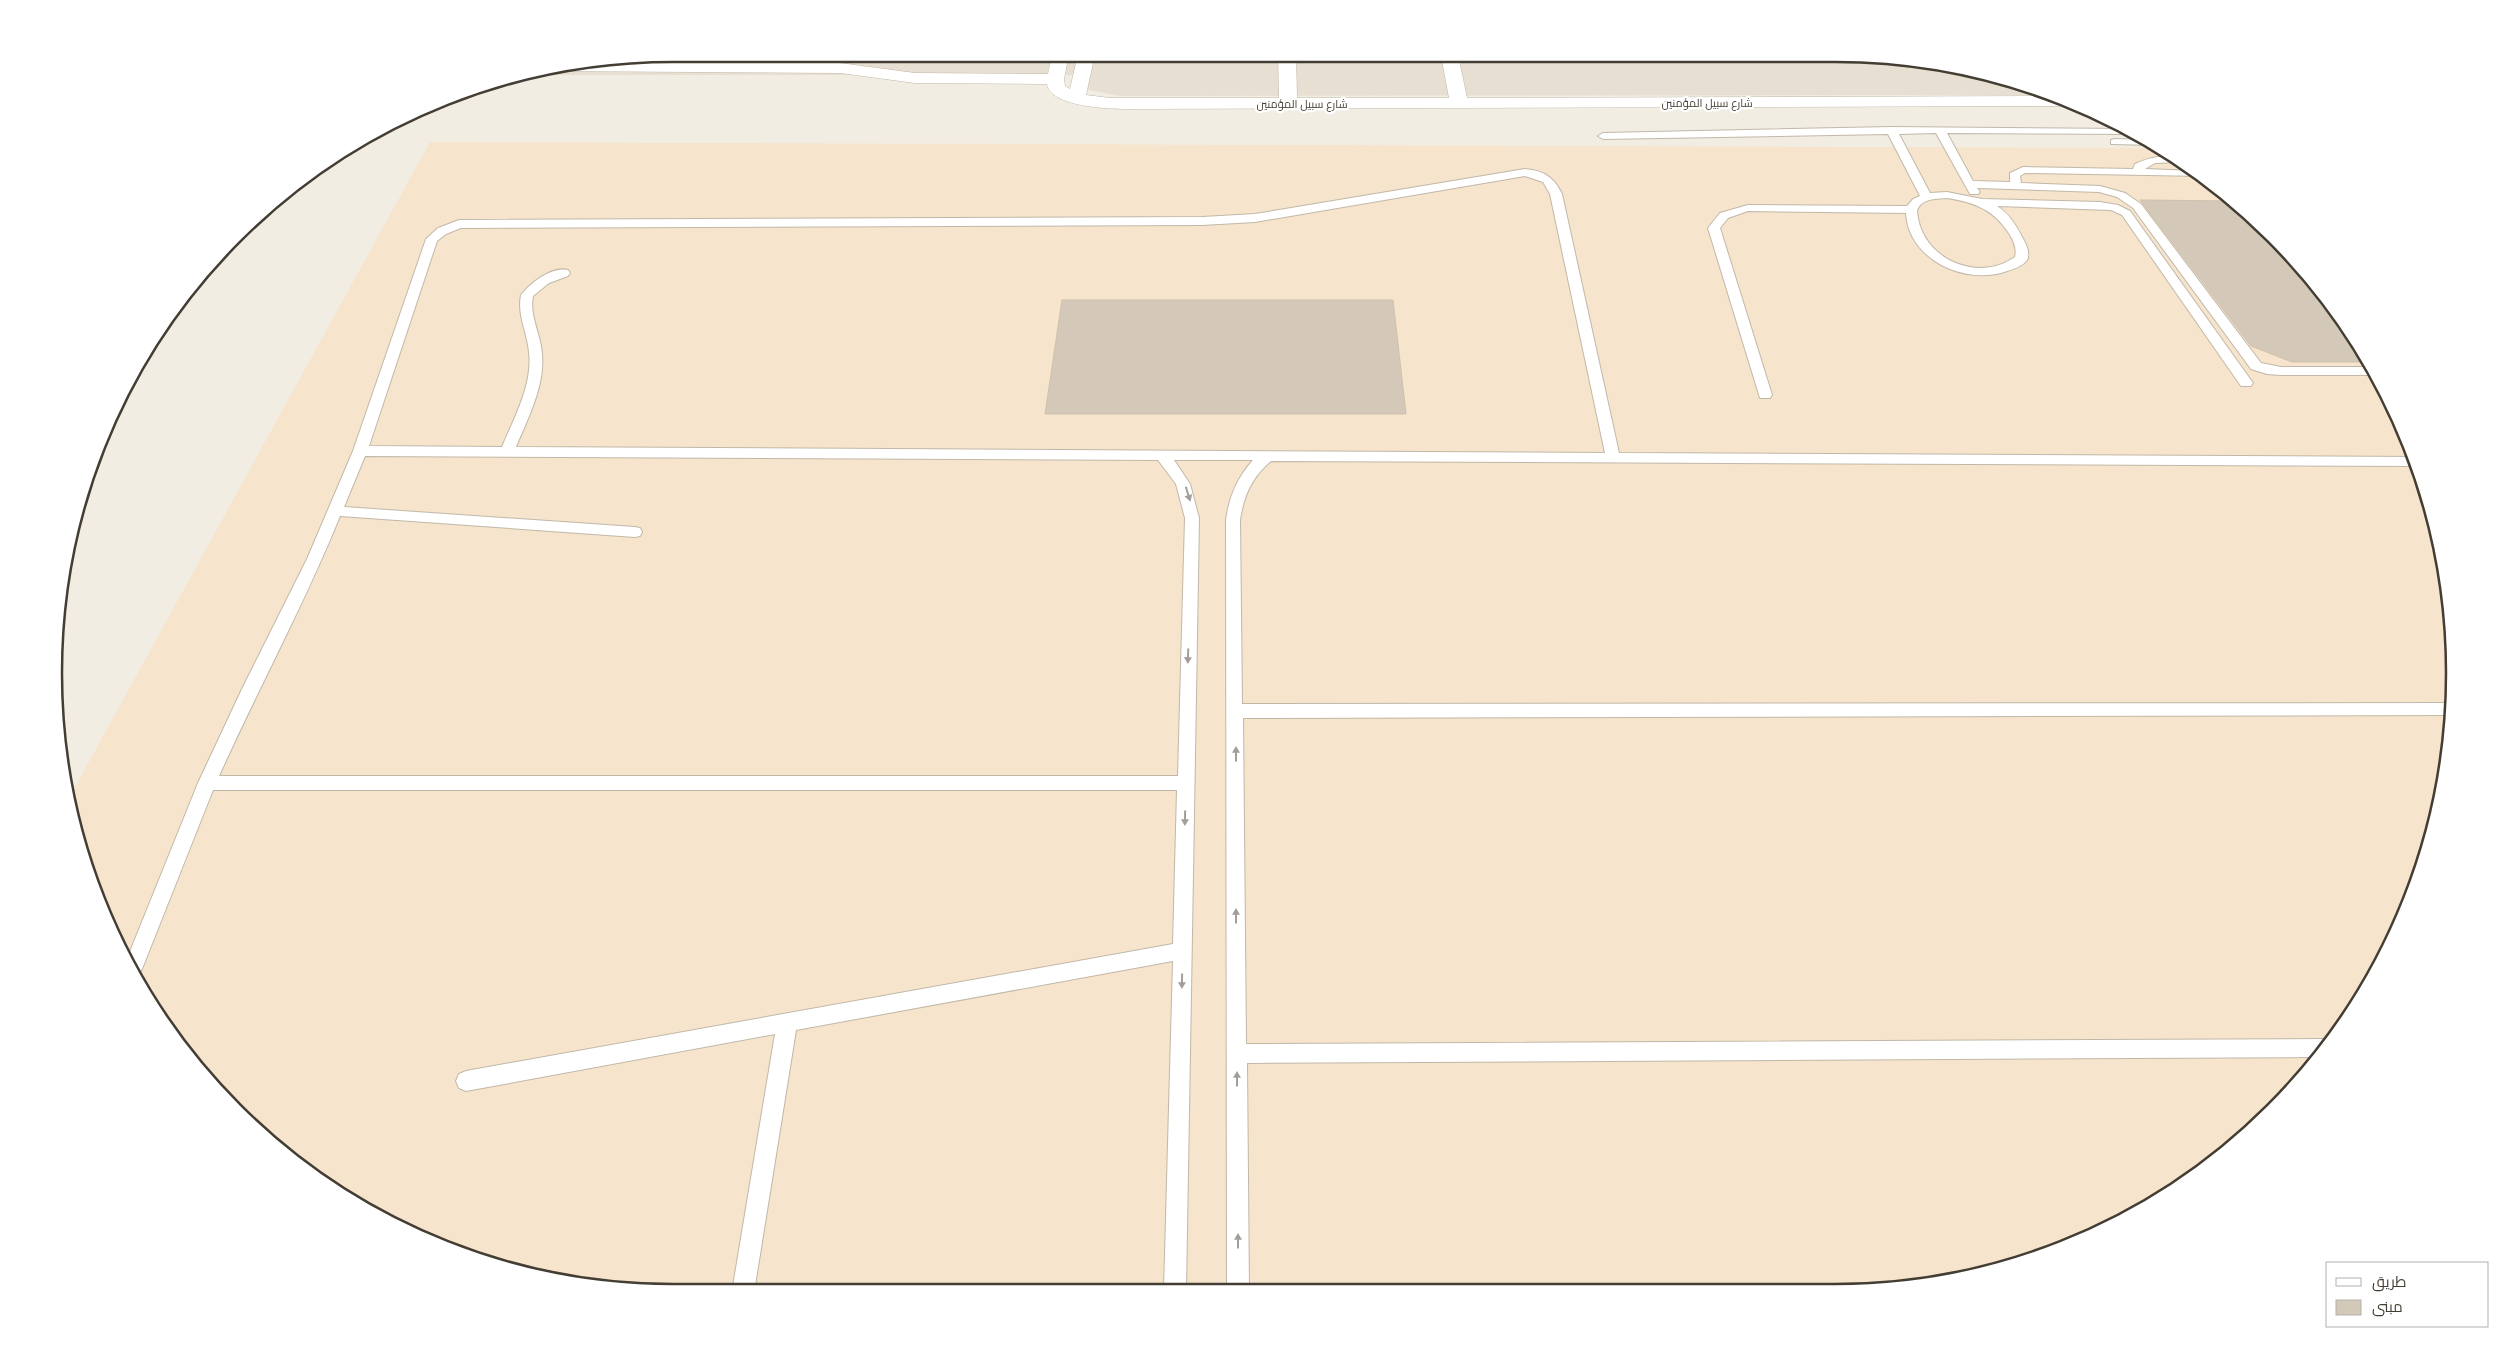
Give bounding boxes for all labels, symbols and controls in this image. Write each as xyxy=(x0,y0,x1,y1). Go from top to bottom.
street label: شارع سبيل المؤمنين xyxy=(1661,96,1753,111)
street label: شارع سبيل المؤمنين xyxy=(1256,97,1348,112)
one-way arrow xyxy=(1184,487,1192,502)
one-way arrow xyxy=(1184,648,1192,664)
one-way arrow xyxy=(1232,746,1240,762)
one-way arrow xyxy=(1180,811,1188,827)
one-way arrow xyxy=(1232,908,1240,924)
one-way arrow xyxy=(1178,973,1186,989)
one-way arrow xyxy=(1233,1071,1241,1087)
one-way arrow xyxy=(1234,1233,1242,1249)
legend xyxy=(2326,1262,2489,1327)
text: طريق xyxy=(2372,1272,2406,1292)
text: مبنى xyxy=(2372,1297,2403,1317)

